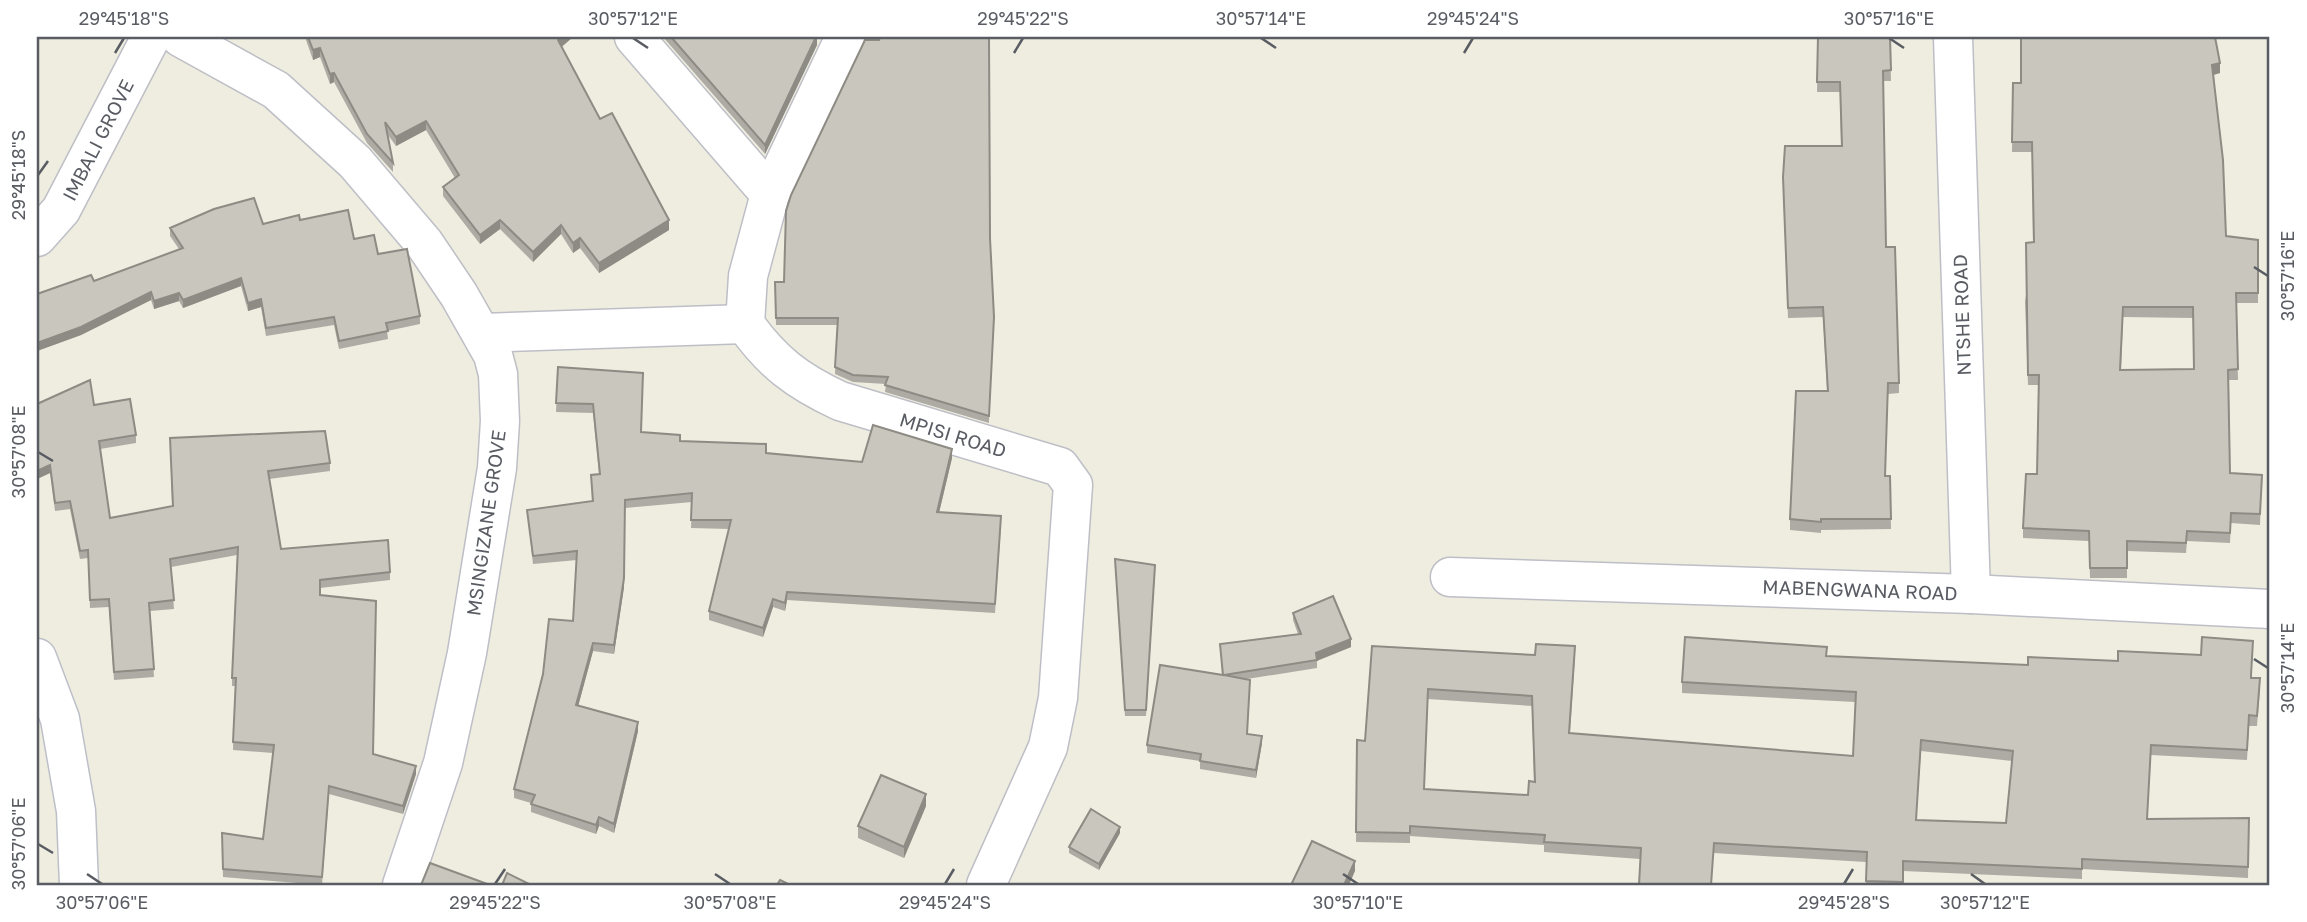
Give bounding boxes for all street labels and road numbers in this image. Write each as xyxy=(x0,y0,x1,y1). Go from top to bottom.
street label: IMBALI GROVE xyxy=(57,75,138,204)
street label: NTSHE ROAD xyxy=(1948,254,1975,376)
street label: MPISI ROAD xyxy=(897,407,1009,462)
street label: MSINGIZANE GROVE xyxy=(461,428,510,617)
street label: MABENGWANA ROAD xyxy=(1762,575,1958,604)

